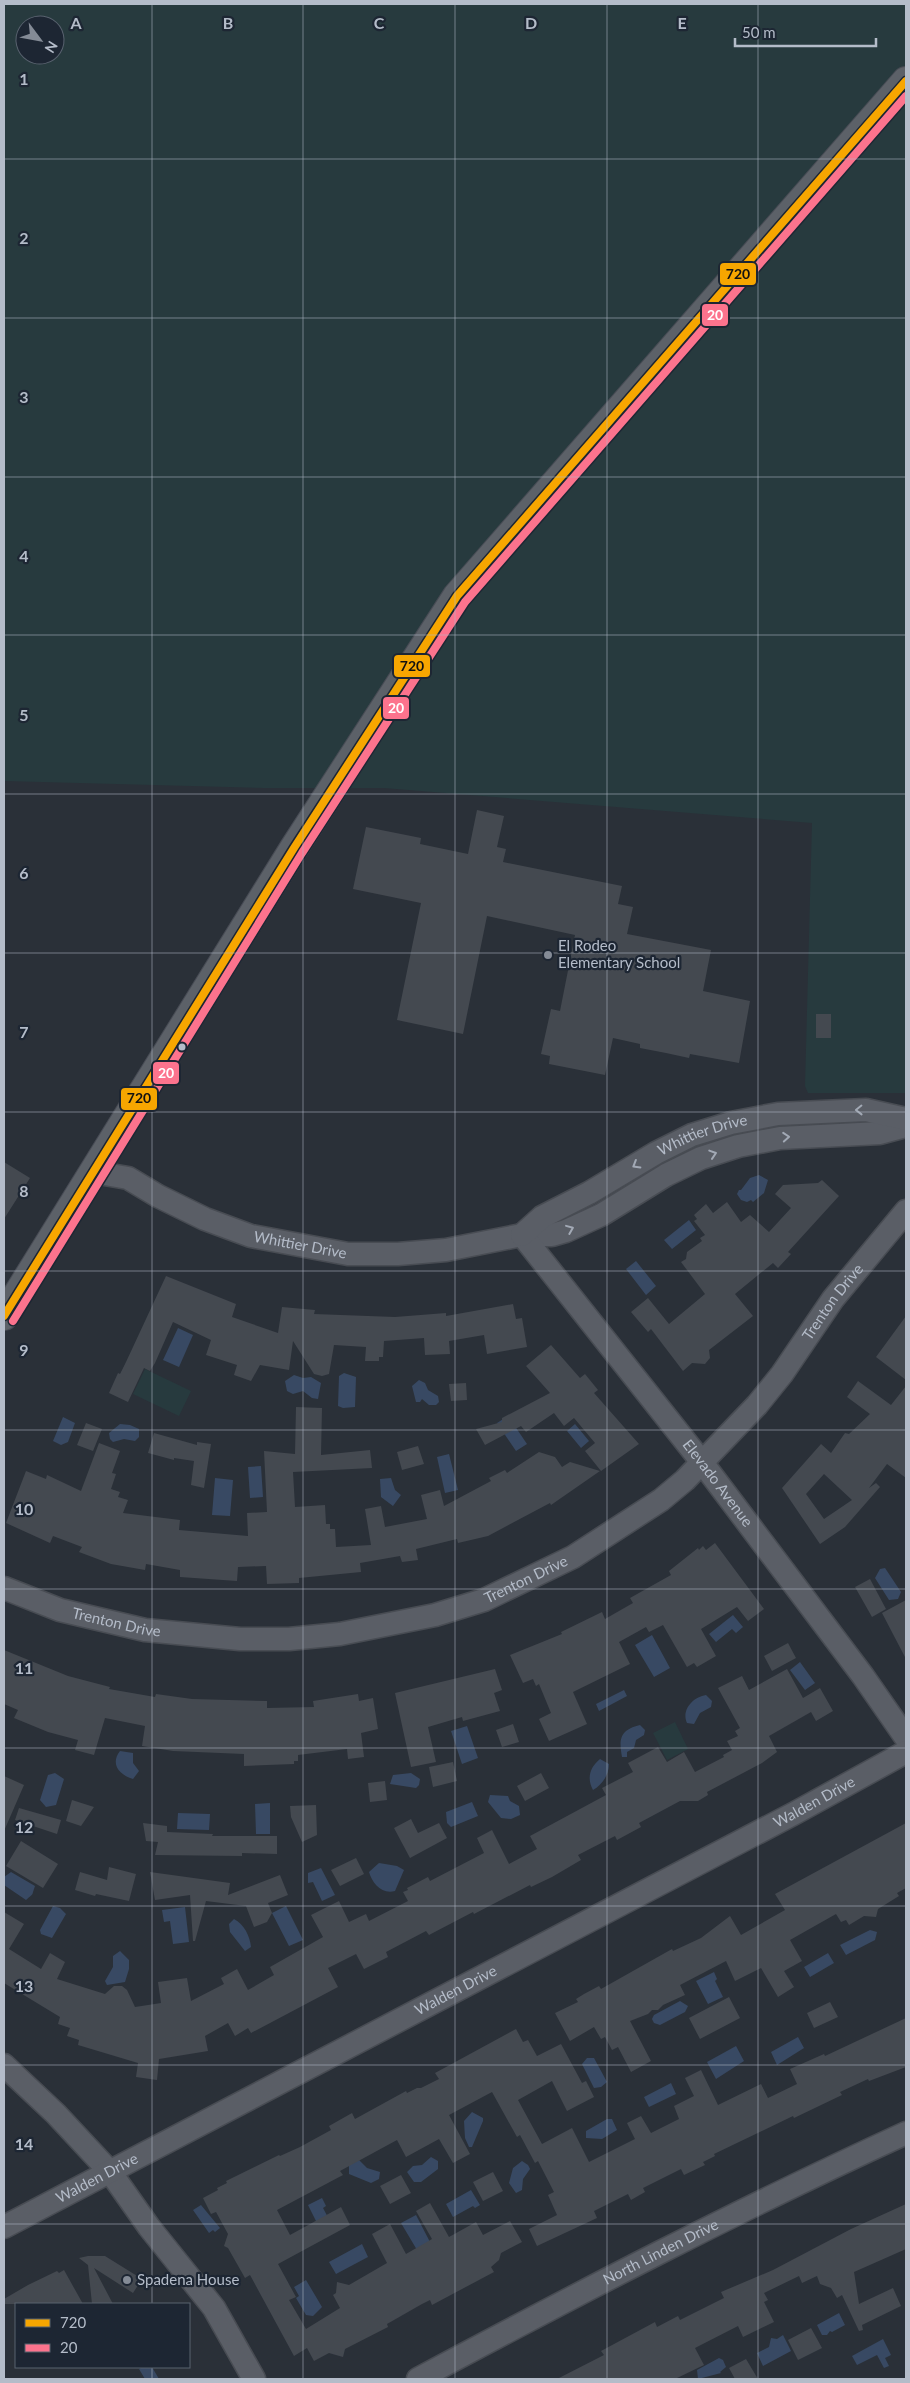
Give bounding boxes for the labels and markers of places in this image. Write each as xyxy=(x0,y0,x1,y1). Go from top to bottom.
place label: El Rodeo Elementary School xyxy=(558,936,680,971)
marker: El Rodeo Elementary School xyxy=(542,949,554,961)
unlabelled marker xyxy=(177,1042,187,1052)
place label: Spadena House xyxy=(137,2270,239,2288)
marker: Spadena House xyxy=(121,2274,133,2286)

